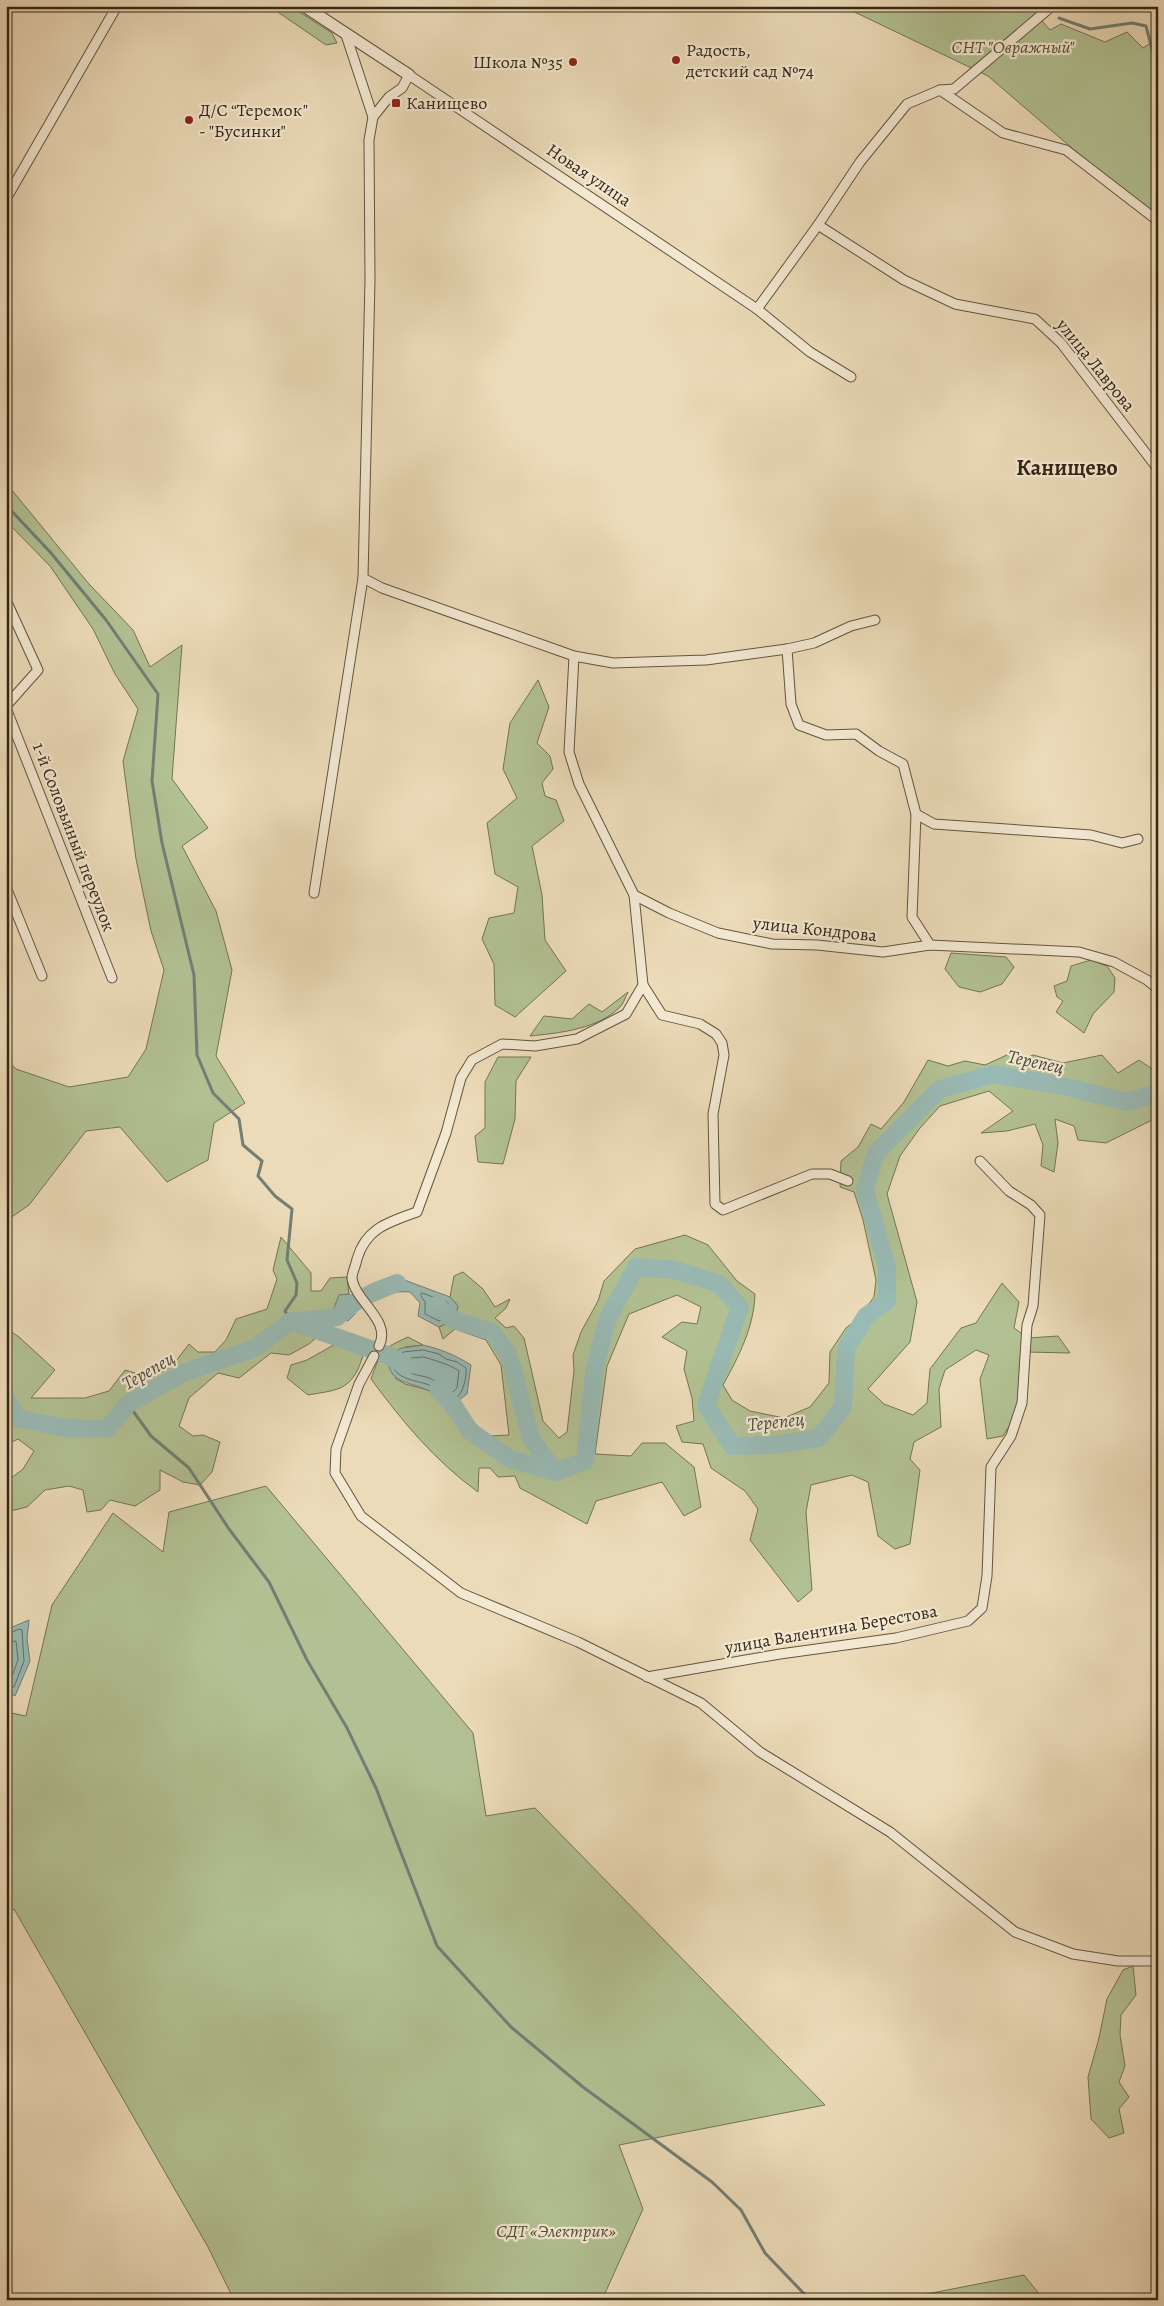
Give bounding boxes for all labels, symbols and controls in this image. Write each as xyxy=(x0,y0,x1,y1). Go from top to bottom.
park label: СНТ "Овражный" xyxy=(952,35,1075,59)
place label: Радость, детский сад №74 xyxy=(685,38,814,83)
place label: Школа №35 xyxy=(473,50,563,74)
marker: Радость, детский сад №74 xyxy=(670,54,682,66)
marker: Школа №35 xyxy=(567,56,579,68)
place label: Канищево xyxy=(406,91,487,115)
marker: Канищево xyxy=(390,97,402,109)
place label: Д/С “Теремок" - "Бусинки" xyxy=(199,98,308,143)
marker: Д/С “Теремок" - "Бусинки" xyxy=(183,114,195,126)
street label: Новая улица xyxy=(542,138,637,213)
street label: улица Лаврова xyxy=(1050,313,1141,417)
district label: Канищево xyxy=(1016,453,1118,483)
street label: 1-й Соловьиный переулок xyxy=(27,739,121,935)
street label: улица Кондрова xyxy=(751,910,879,948)
water label: Терепец xyxy=(1005,1043,1067,1081)
water label: Терепец xyxy=(117,1345,180,1396)
water label: Терепец xyxy=(746,1406,806,1438)
street label: улица Валентина Берестова xyxy=(722,1598,940,1660)
park label: СДТ «Электрик» xyxy=(496,2219,616,2243)

